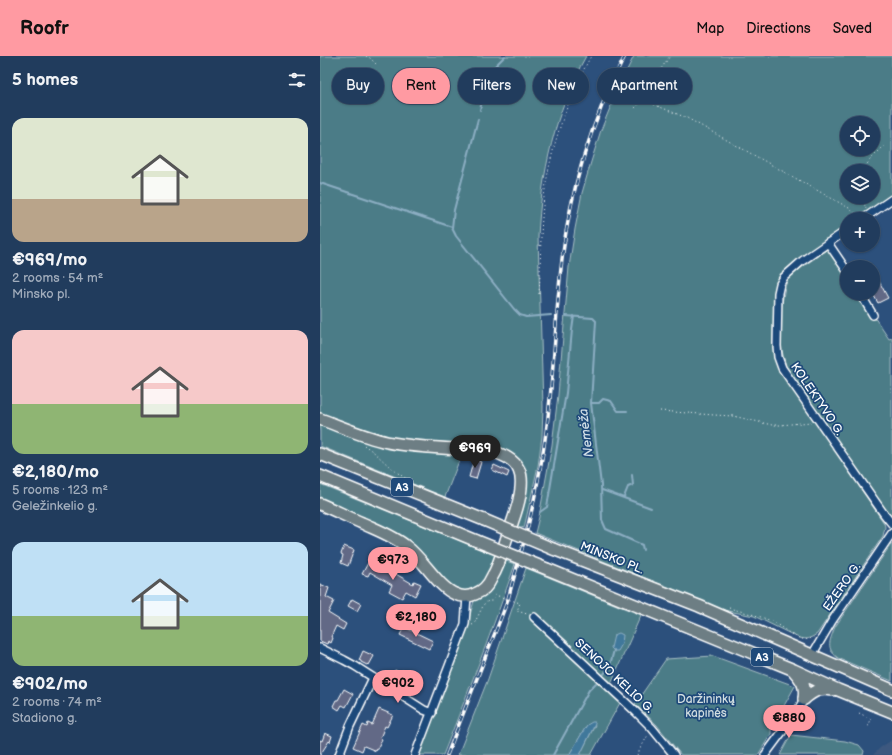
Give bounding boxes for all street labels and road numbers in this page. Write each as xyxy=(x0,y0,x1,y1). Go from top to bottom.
street label: KOLEKTYVO G. xyxy=(787,360,847,438)
road number: A3 xyxy=(391,478,413,496)
street label: MINSKO PL. xyxy=(578,538,646,578)
street label: EŽERO G. xyxy=(819,559,864,614)
street label: SENOJO KELIO G. xyxy=(572,636,656,716)
road number: A3 xyxy=(751,648,773,666)

